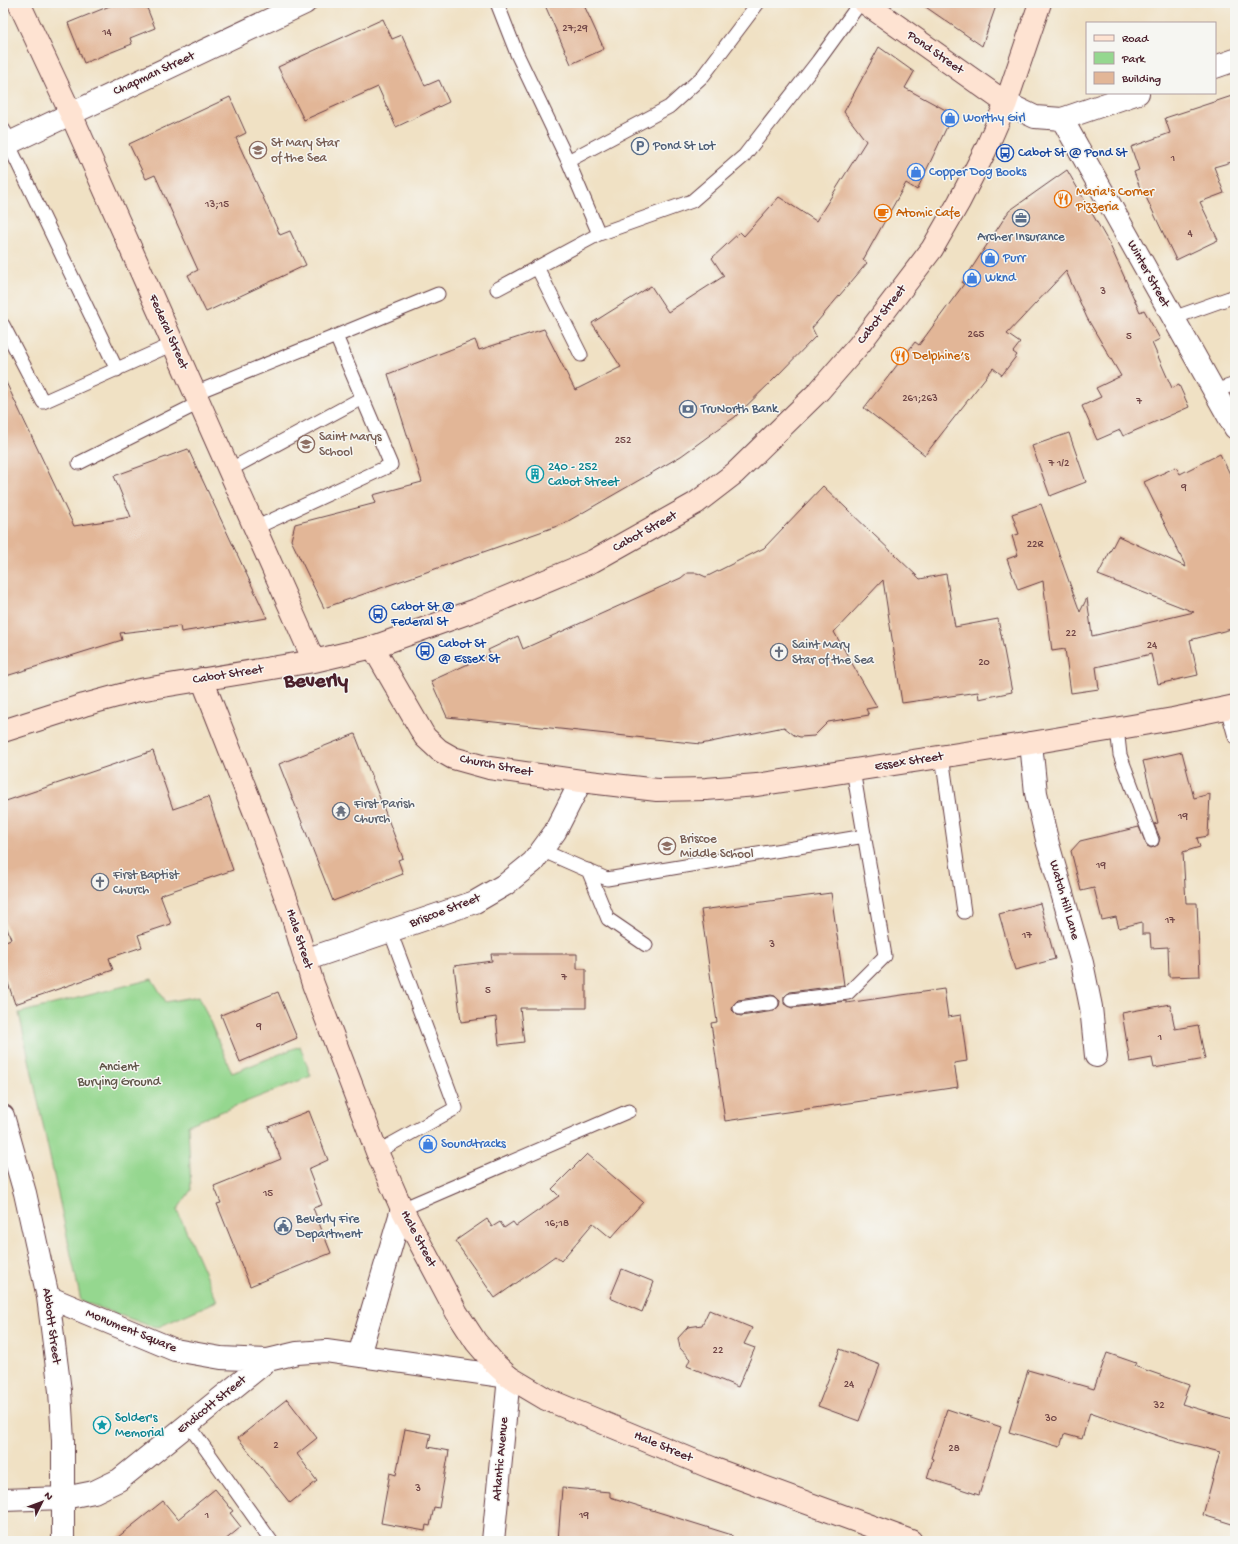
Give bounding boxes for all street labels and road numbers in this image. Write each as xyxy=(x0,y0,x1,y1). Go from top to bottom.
street label: Pond Street xyxy=(903,28,967,79)
street label: Chapman Street xyxy=(111,48,199,99)
street label: Winter Street xyxy=(1123,238,1173,312)
street label: Cabot Street xyxy=(854,281,911,348)
street label: Federal Street xyxy=(144,291,192,373)
street label: Cabot Street xyxy=(610,507,681,556)
street label: Cabot Street xyxy=(192,662,266,688)
street label: Essex Street xyxy=(874,749,946,775)
street label: Church Street xyxy=(458,752,535,781)
street label: Watch Hill Lane xyxy=(1045,859,1083,942)
street label: Briscoe Street xyxy=(407,890,484,932)
street label: Hale Street xyxy=(282,907,316,972)
street label: Hale Street xyxy=(397,1208,440,1271)
street label: Abbott Street xyxy=(38,1287,64,1367)
street label: Monument Square xyxy=(83,1306,179,1356)
street label: Endicott Street xyxy=(175,1372,251,1437)
street label: Atlantic Avenue xyxy=(490,1416,512,1501)
street label: Hale Street xyxy=(632,1428,696,1467)

